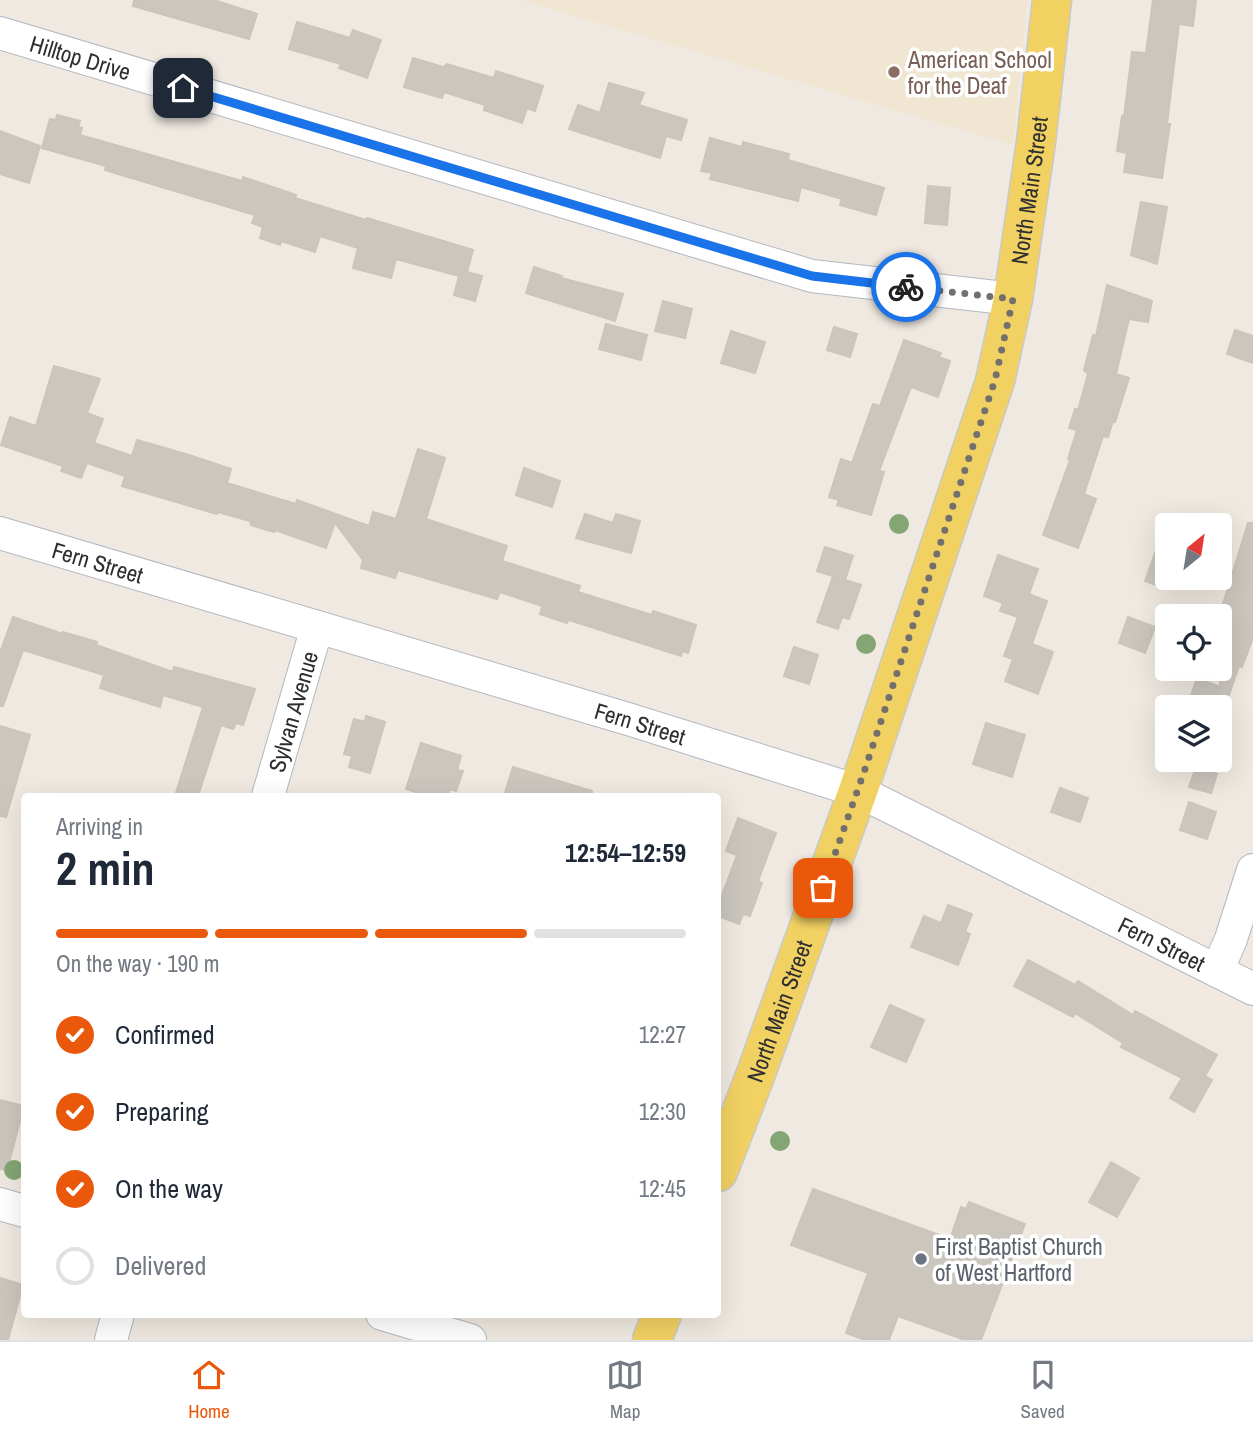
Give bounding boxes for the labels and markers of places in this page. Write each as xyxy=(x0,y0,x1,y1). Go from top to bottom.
place label: American School for the Deaf xyxy=(907,44,1052,101)
pin xyxy=(153,58,213,118)
marker: American School for the Deaf xyxy=(886,64,902,80)
pin xyxy=(793,858,853,918)
place label: First Baptist Church of West Hartford xyxy=(935,1231,1103,1288)
marker: First Baptist Church of West Hartford xyxy=(913,1251,929,1267)

